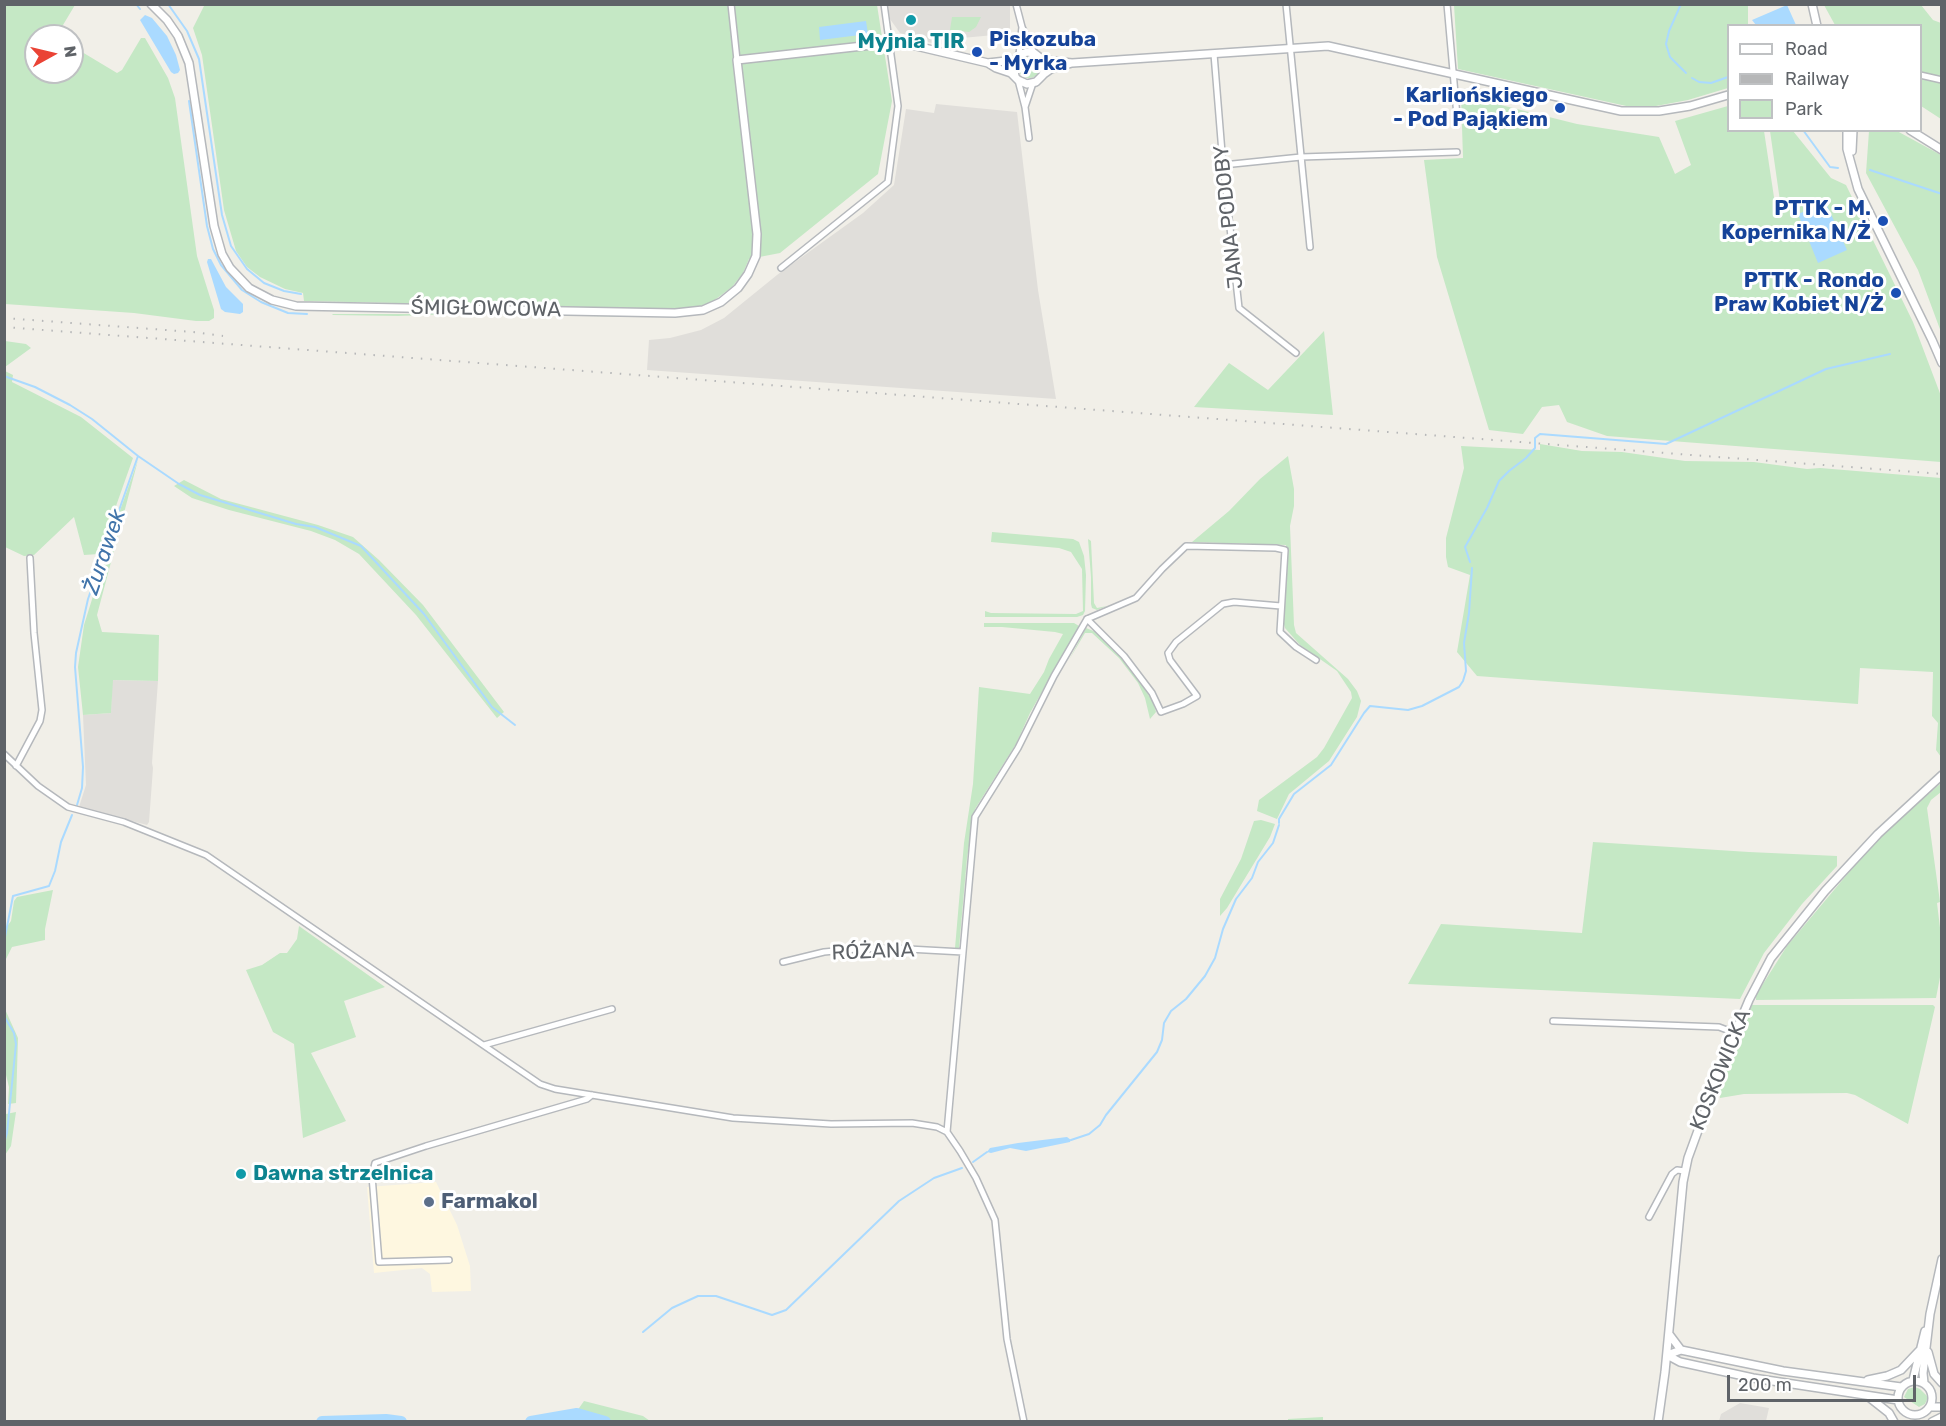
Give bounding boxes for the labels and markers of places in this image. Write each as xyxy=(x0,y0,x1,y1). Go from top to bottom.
marker: Myjnia TIR xyxy=(904,13,918,27)
place label: Piskozuba - Myrka xyxy=(989,27,1096,77)
place label: Myjnia TIR xyxy=(857,29,965,55)
marker: Piskozuba - Myrka xyxy=(970,45,984,59)
place label: Karliońskiego - Pod Pająkiem xyxy=(1393,83,1548,133)
marker: Karliońskiego - Pod Pająkiem xyxy=(1553,101,1567,115)
place label: PTTK - M. Kopernika N/Ż xyxy=(1721,196,1871,246)
marker: PTTK - M. Kopernika N/Ż xyxy=(1876,214,1890,228)
place label: PTTK - Rondo Praw Kobiet N/Ż xyxy=(1714,268,1884,318)
marker: PTTK - Rondo Praw Kobiet N/Ż xyxy=(1889,286,1903,300)
place label: Dawna strzelnica xyxy=(253,1161,433,1187)
marker: Dawna strzelnica xyxy=(234,1167,248,1181)
place label: Farmakol xyxy=(441,1189,538,1215)
marker: Farmakol xyxy=(422,1195,436,1209)

